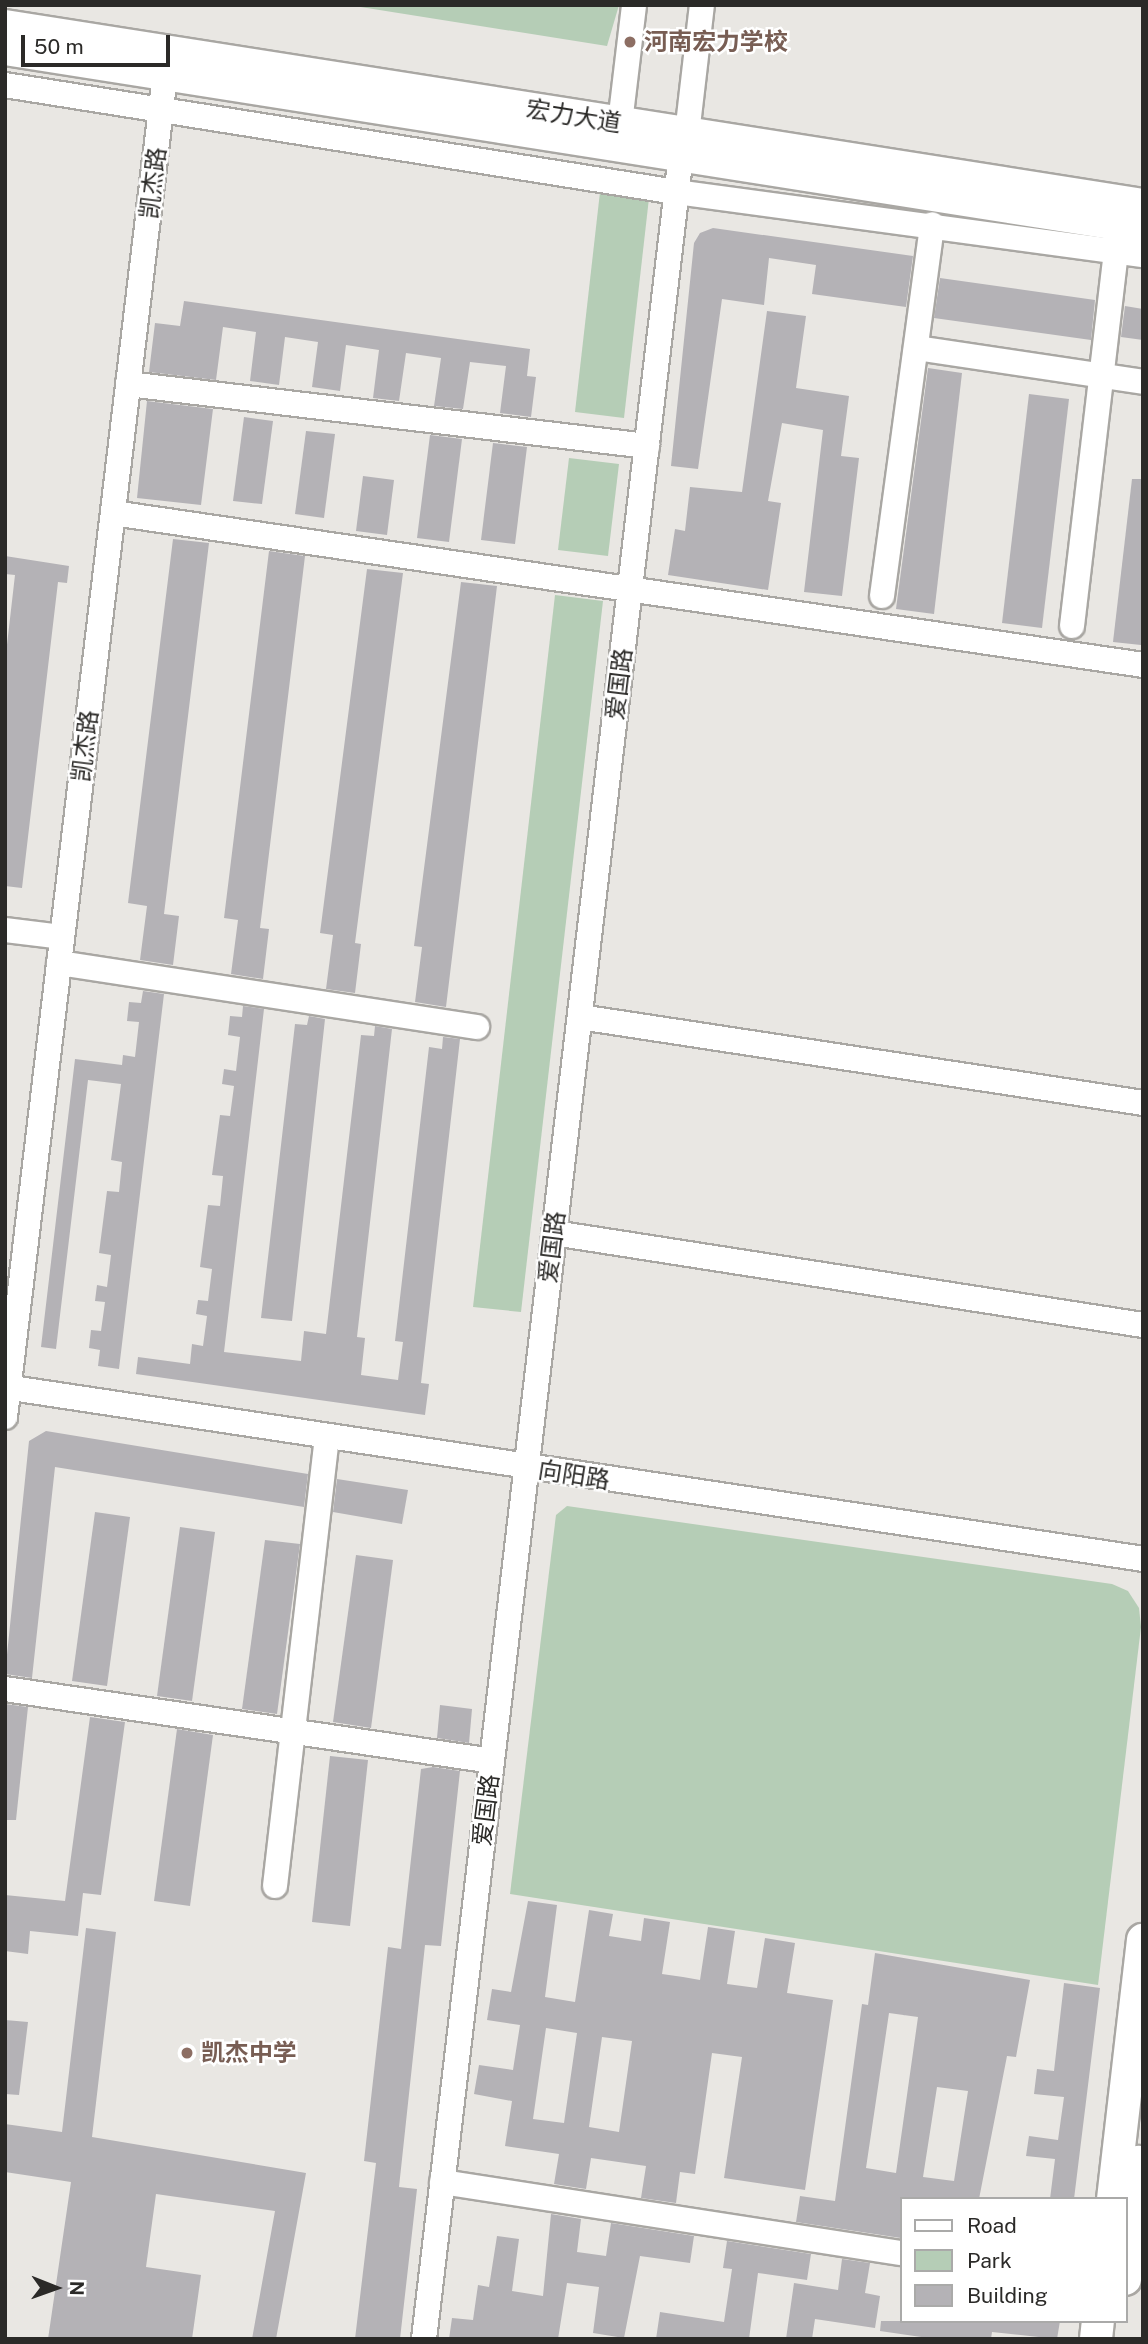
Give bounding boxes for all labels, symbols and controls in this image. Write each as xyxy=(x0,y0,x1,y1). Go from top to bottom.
scale bar xyxy=(24,21,173,65)
place label: 河南宏力学校 xyxy=(644,28,788,56)
text: 50 m xyxy=(34,34,84,59)
marker: 河南宏力学校 xyxy=(622,34,638,50)
street label: 宏力大道 xyxy=(524,94,624,138)
street label: 凯杰路 xyxy=(134,146,172,220)
street label: 爱国路 xyxy=(600,647,638,721)
street label: 凯杰路 xyxy=(66,709,104,783)
street label: 爱国路 xyxy=(533,1210,571,1284)
street label: 向阳路 xyxy=(536,1455,612,1495)
street label: 爱国路 xyxy=(467,1773,505,1847)
place label: 凯杰中学 xyxy=(201,2039,297,2067)
marker: 凯杰中学 xyxy=(179,2045,195,2061)
legend xyxy=(900,2197,1127,2323)
text: Road xyxy=(967,2213,1017,2238)
text: Park xyxy=(967,2248,1012,2273)
north arrow xyxy=(21,2253,91,2323)
text: N xyxy=(66,2281,88,2296)
text: Building xyxy=(967,2283,1048,2308)

